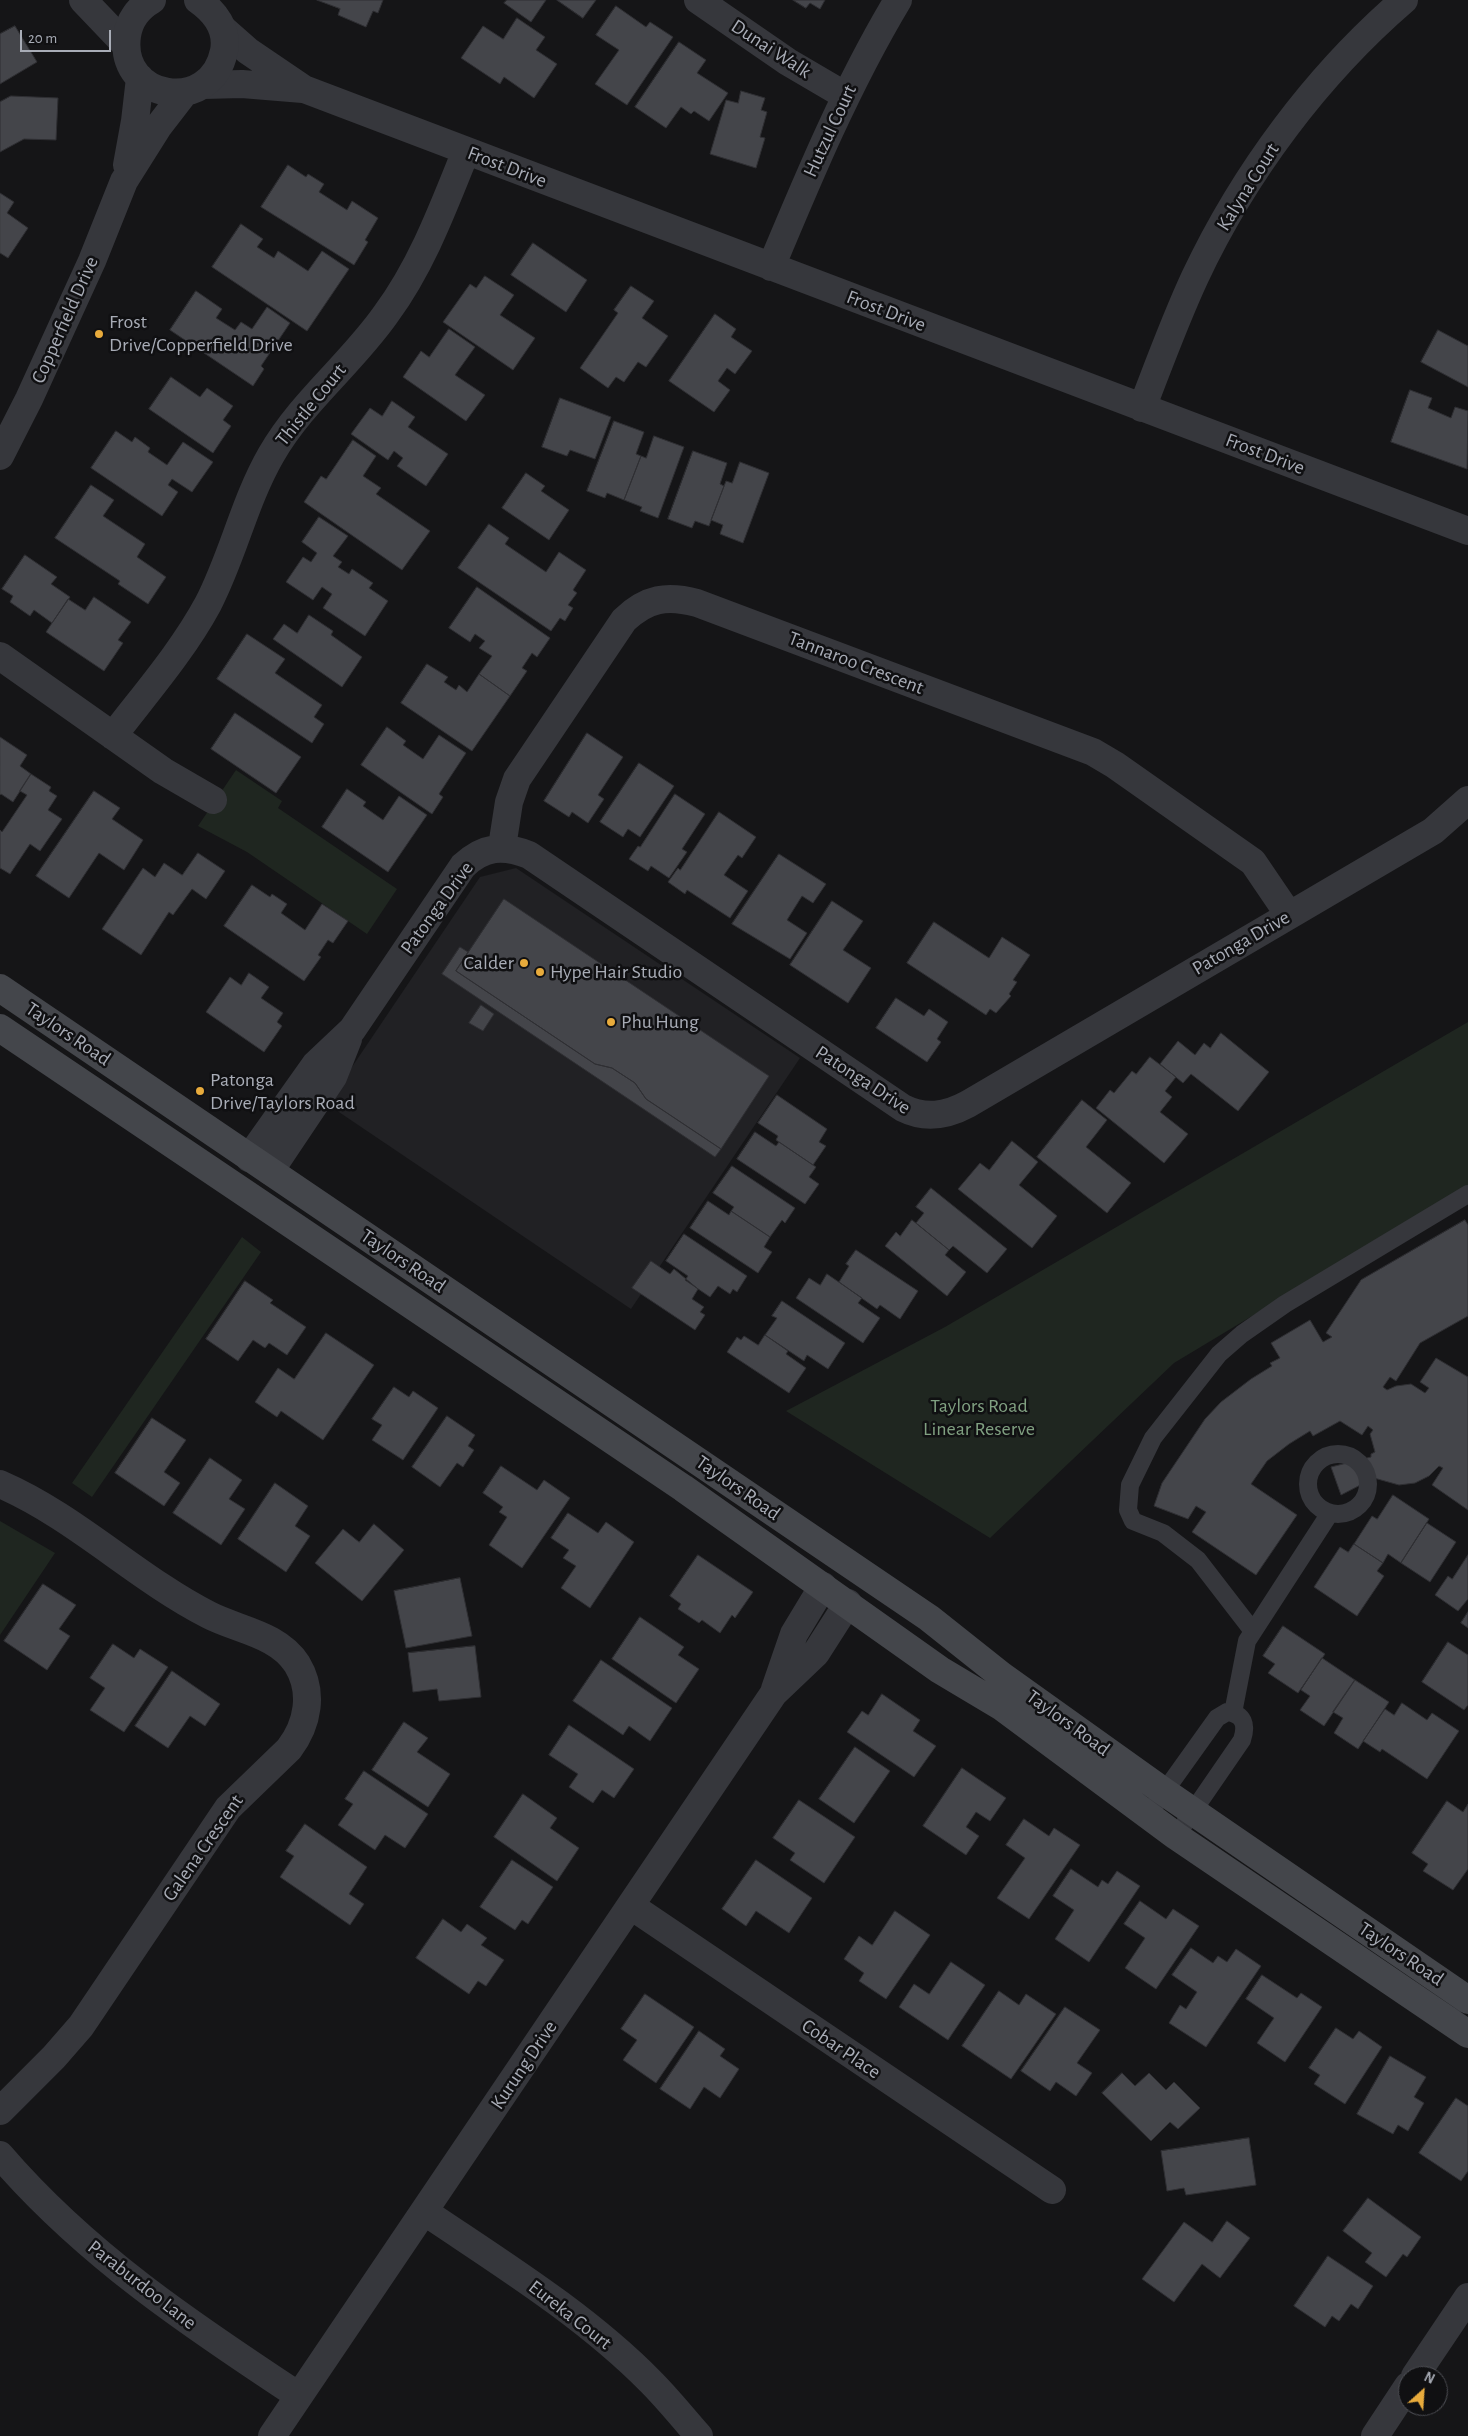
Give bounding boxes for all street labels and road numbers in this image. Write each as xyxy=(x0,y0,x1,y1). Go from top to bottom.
street label: Dunai Walk xyxy=(726,14,816,84)
street label: Hutzul Court xyxy=(798,81,862,181)
street label: Kalyna Court xyxy=(1212,139,1284,235)
street label: Frost Drive xyxy=(464,141,550,193)
street label: Copperfield Drive xyxy=(26,253,104,387)
street label: Frost Drive xyxy=(843,285,929,337)
street label: Thistle Court xyxy=(271,359,351,451)
street label: Frost Drive xyxy=(1222,428,1308,480)
street label: Tannaroo Crescent xyxy=(785,626,927,700)
street label: Patonga Drive xyxy=(395,857,479,959)
street label: Patonga Drive xyxy=(1188,905,1294,981)
street label: Taylors Road xyxy=(21,997,115,1071)
street label: Patonga Drive xyxy=(811,1040,915,1120)
street label: Taylors Road xyxy=(356,1224,450,1298)
street label: Taylors Road xyxy=(691,1450,785,1526)
street label: Taylors Road xyxy=(1022,1685,1114,1761)
street label: Galena Crescent xyxy=(157,1790,249,1906)
street label: Taylors Road xyxy=(1354,1917,1448,1991)
street label: Cobar Place xyxy=(797,2014,885,2084)
street label: Kurung Drive xyxy=(486,2016,562,2114)
street label: Paraburdoo Lane xyxy=(83,2235,201,2335)
street label: Eureka Court xyxy=(524,2275,616,2355)

